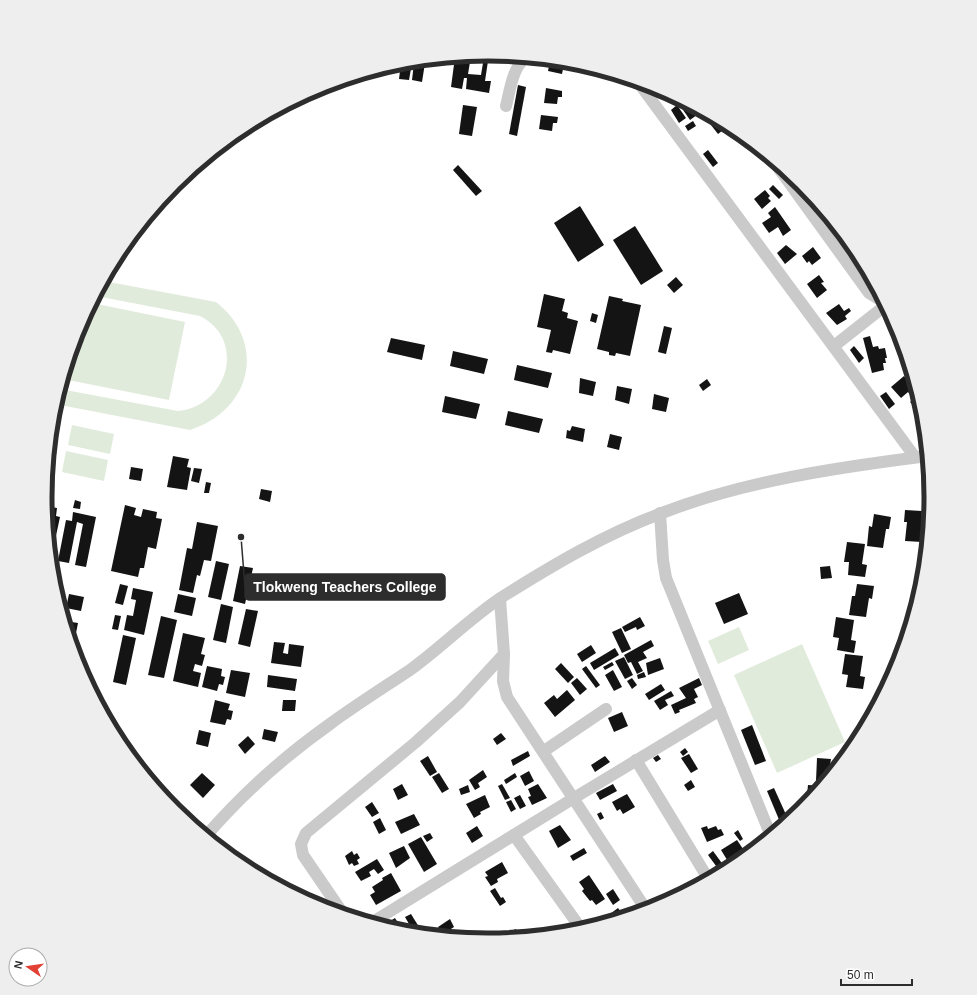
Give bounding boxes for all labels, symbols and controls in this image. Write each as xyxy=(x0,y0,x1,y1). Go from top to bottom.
callout: Tlokweng Teachers College xyxy=(245,574,445,600)
text: Tlokweng Teachers College xyxy=(253,579,437,595)
north arrow xyxy=(8,947,48,987)
text: N xyxy=(12,959,25,970)
scale bar xyxy=(841,961,912,987)
text: 50 m xyxy=(847,968,874,982)

